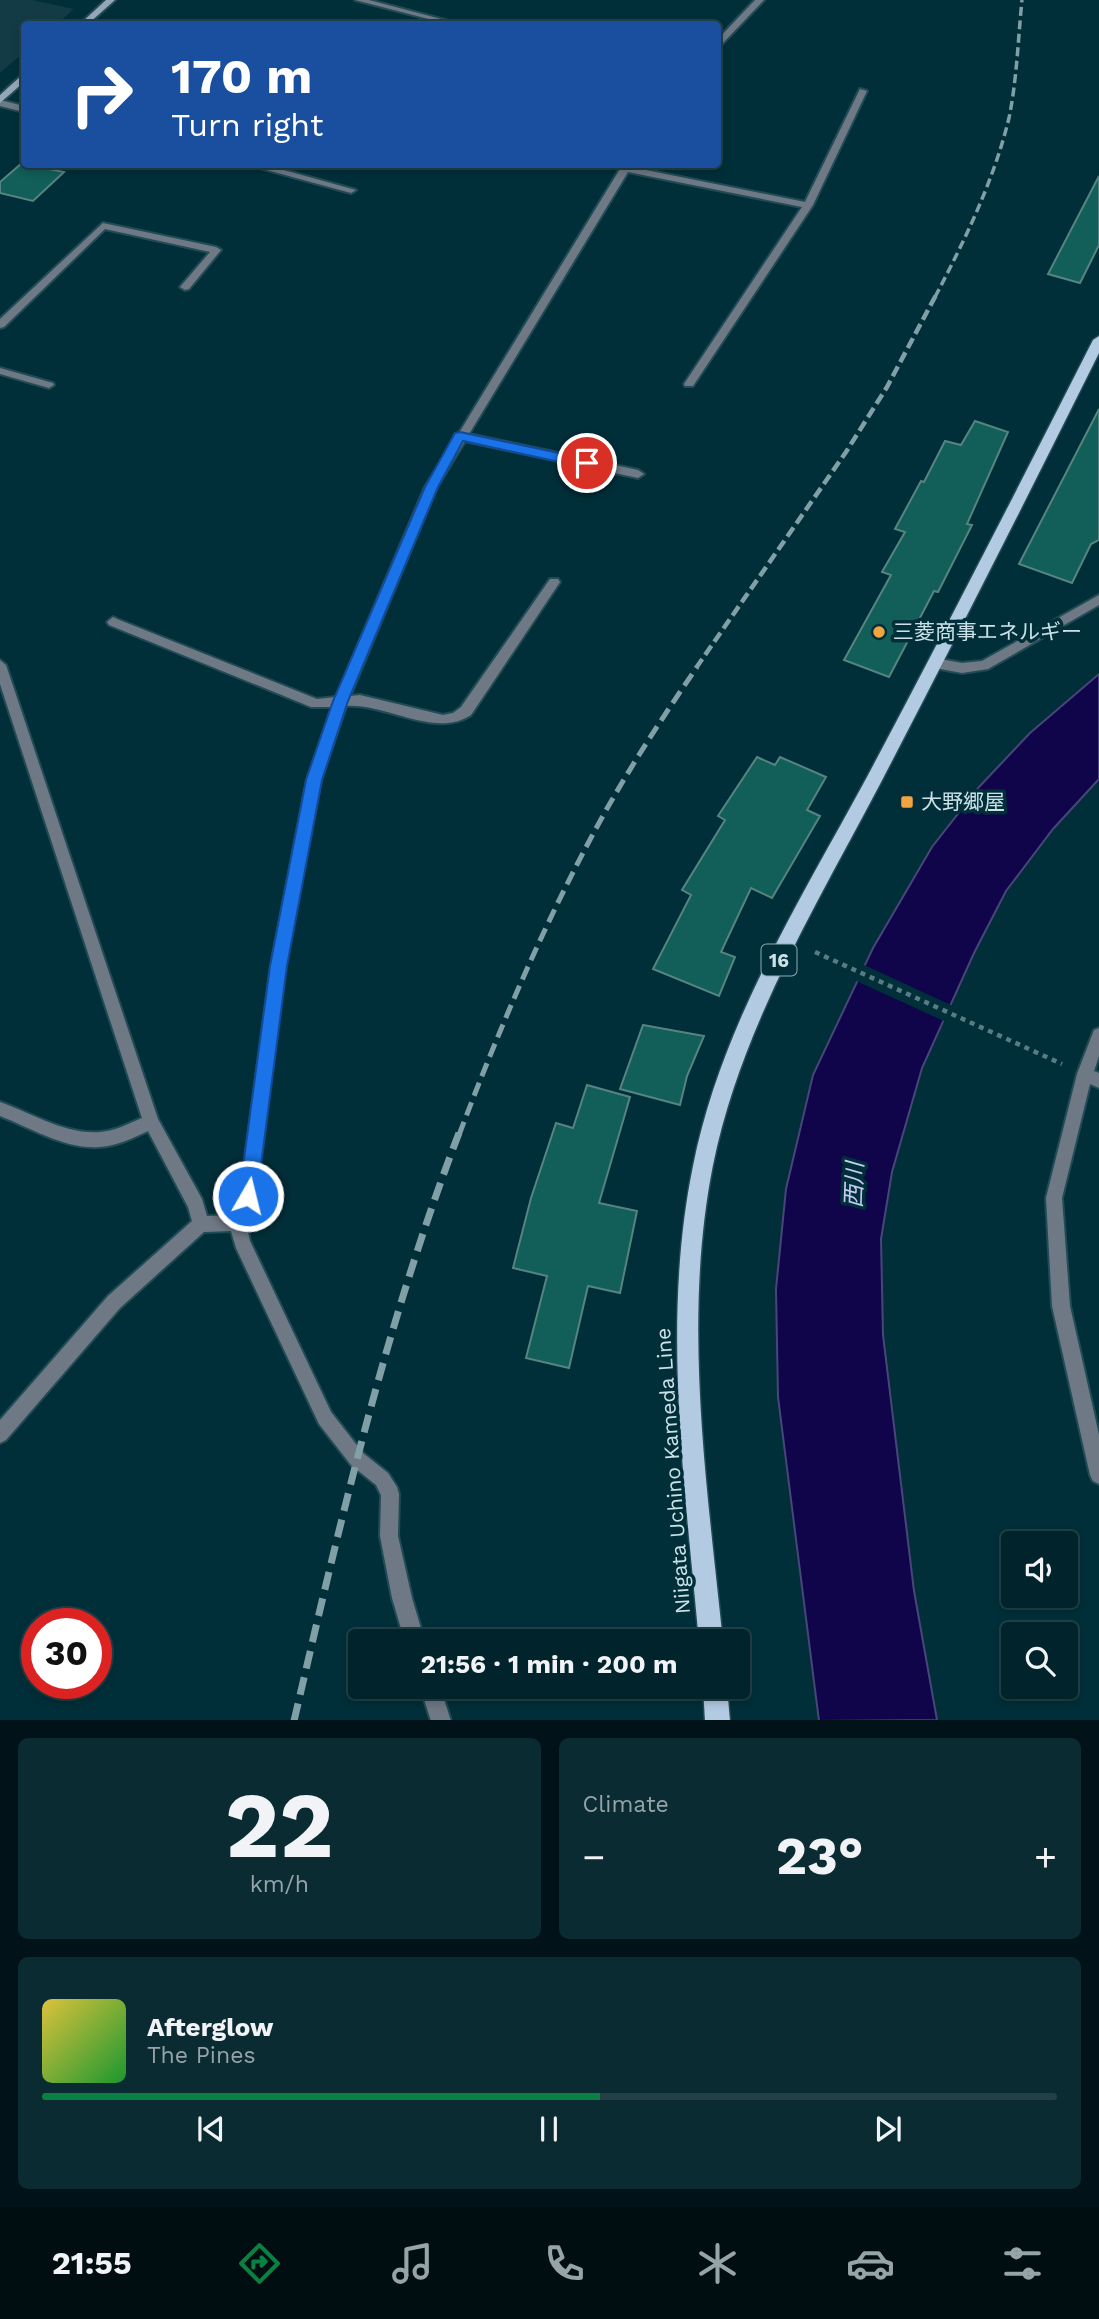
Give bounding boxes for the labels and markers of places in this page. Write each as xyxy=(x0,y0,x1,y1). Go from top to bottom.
pin xyxy=(557,433,617,493)
place label: 三菱商事エネルギー xyxy=(893,619,1082,644)
marker: 三菱商事エネルギー xyxy=(871,624,887,640)
place label: 大野郷屋 xyxy=(921,789,1005,814)
marker: 大野郷屋 xyxy=(899,794,915,810)

